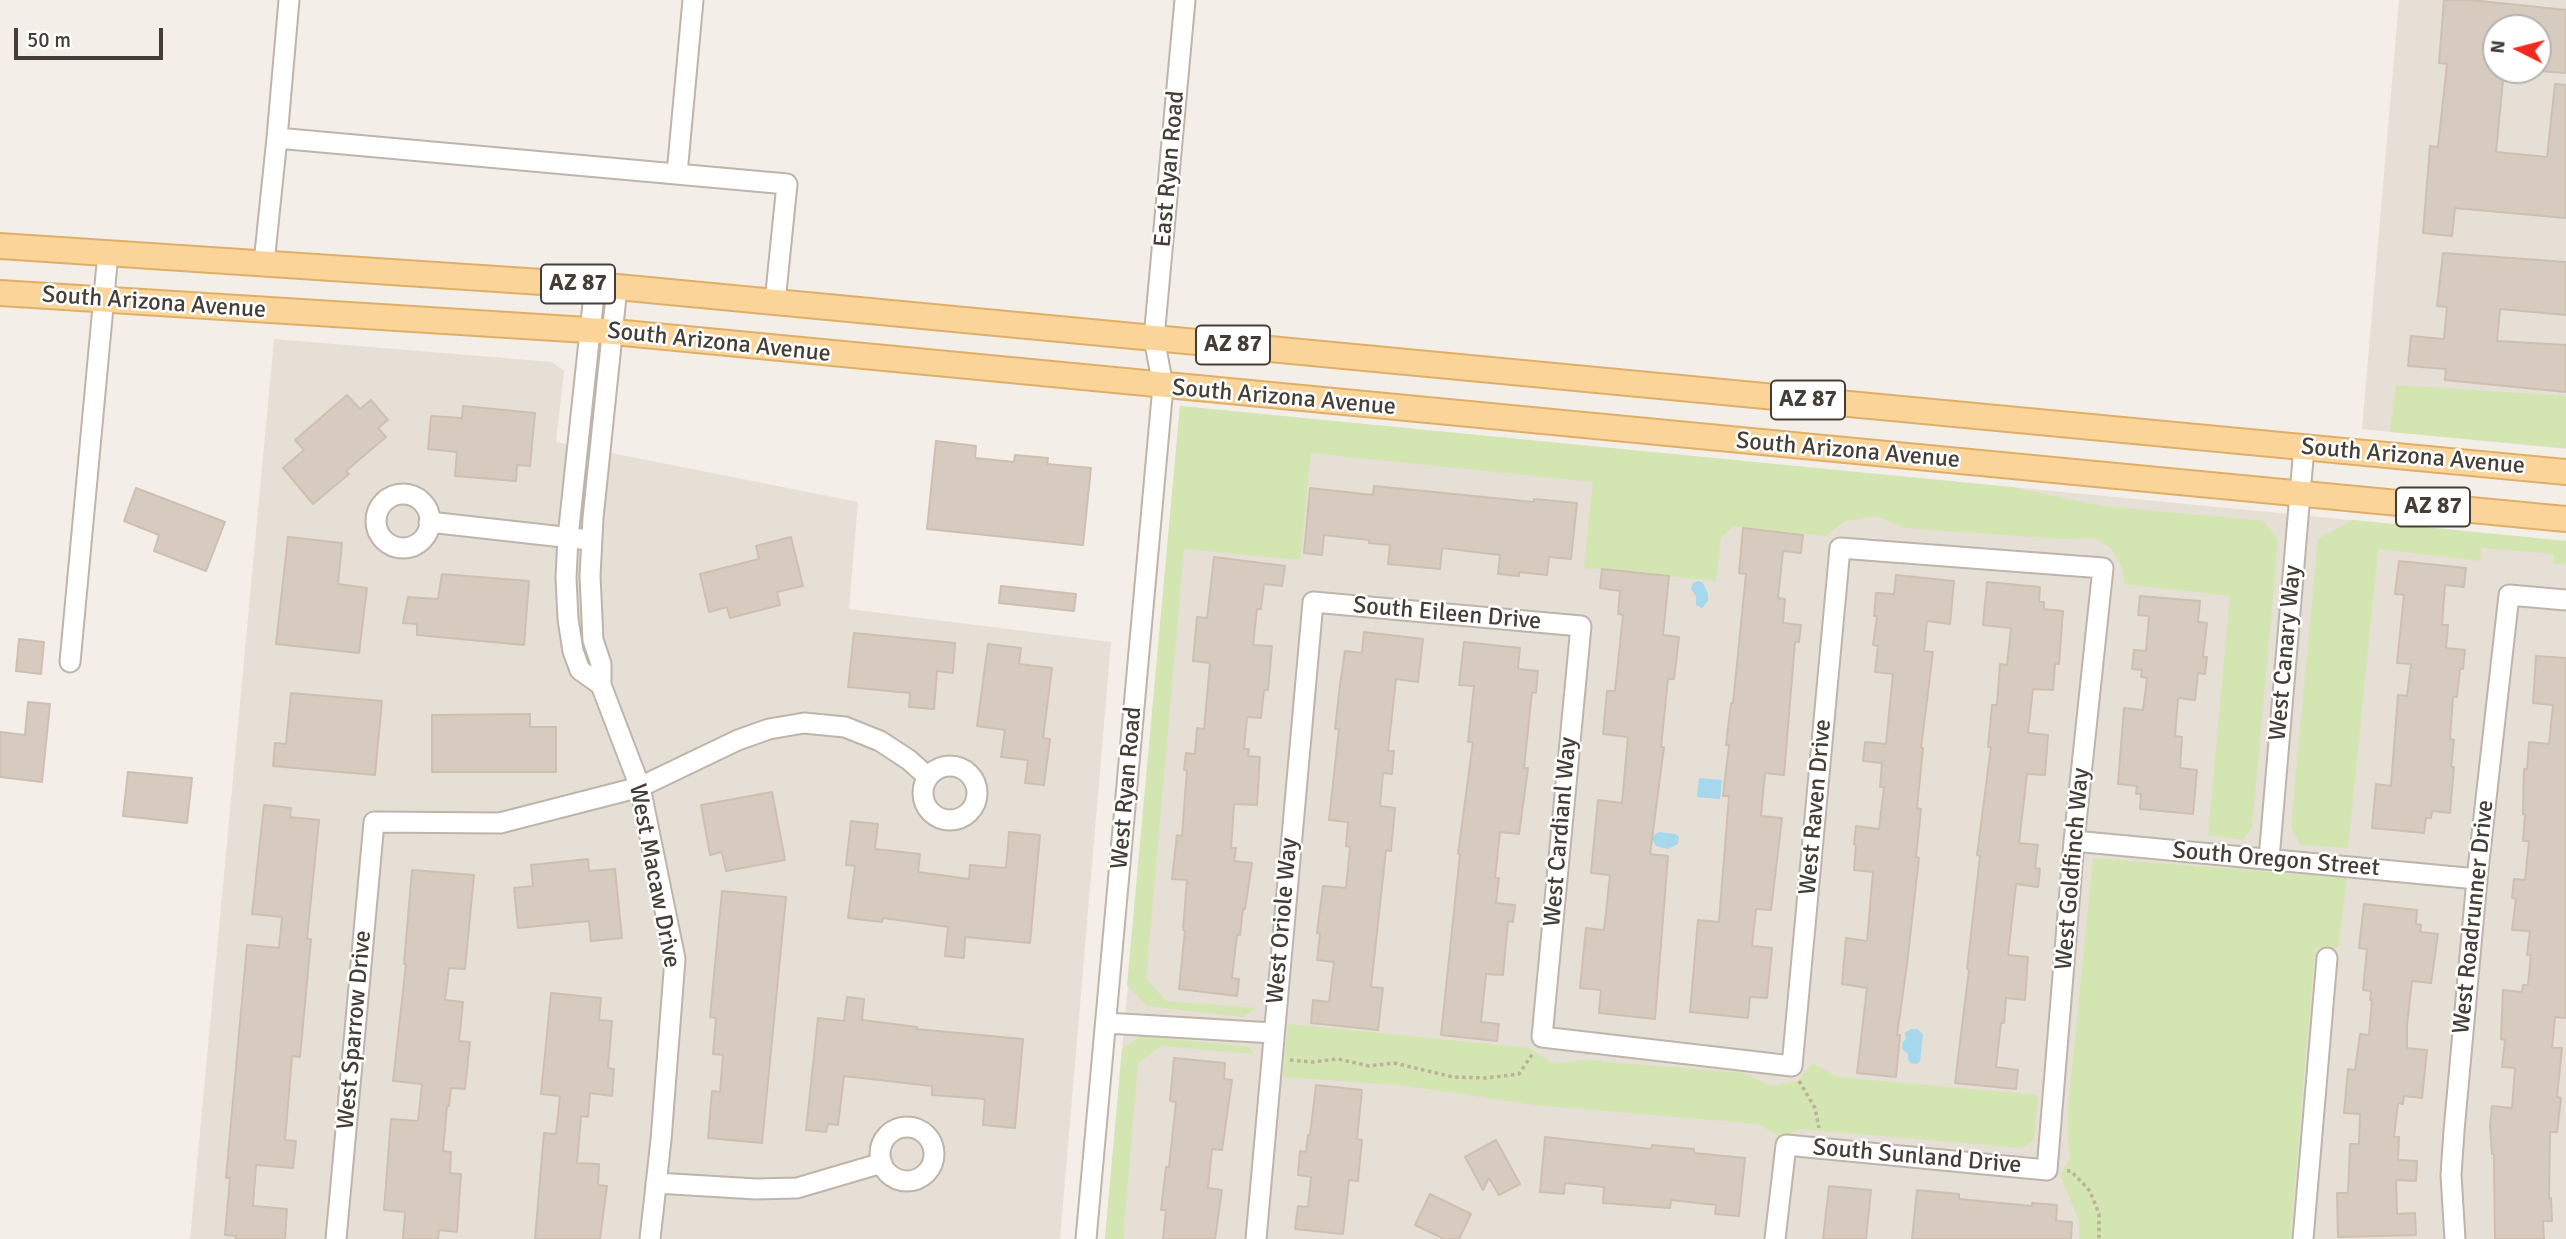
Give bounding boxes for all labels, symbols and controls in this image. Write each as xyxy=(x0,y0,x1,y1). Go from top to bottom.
scale bar xyxy=(18,14,166,58)
north arrow xyxy=(2482,14,2552,84)
text: 50 m xyxy=(27,27,71,53)
text: N xyxy=(2485,39,2511,55)
street label: East Ryan Road xyxy=(1149,90,1191,248)
road number: AZ 87 xyxy=(541,264,615,304)
street label: South Arizona Avenue xyxy=(41,281,267,325)
street label: South Arizona Avenue xyxy=(606,317,832,369)
road number: AZ 87 xyxy=(1196,326,1270,364)
street label: South Arizona Avenue xyxy=(1171,374,1397,422)
road number: AZ 87 xyxy=(1771,380,1845,420)
street label: South Arizona Avenue xyxy=(1735,427,1961,475)
street label: South Arizona Avenue xyxy=(2300,433,2526,481)
road number: AZ 87 xyxy=(2396,488,2470,526)
street label: West Canary Way xyxy=(2264,564,2308,742)
street label: South Eileen Drive xyxy=(1352,591,1542,637)
street label: West Ryan Road xyxy=(1106,706,1148,870)
street label: West Raven Drive xyxy=(1794,718,1838,896)
street label: West Cardianl Way xyxy=(1538,736,1584,928)
street label: West Goldfinch Way xyxy=(2050,767,2096,971)
street label: West Macaw Drive xyxy=(622,782,686,970)
street label: West Roadrunner Drive xyxy=(2447,799,2501,1035)
street label: West Oriole Way xyxy=(1261,837,1305,1005)
street label: South Oregon Street xyxy=(2171,837,2381,883)
street label: West Sparrow Drive xyxy=(332,929,378,1131)
street label: South Sunland Drive xyxy=(1812,1134,2022,1180)

